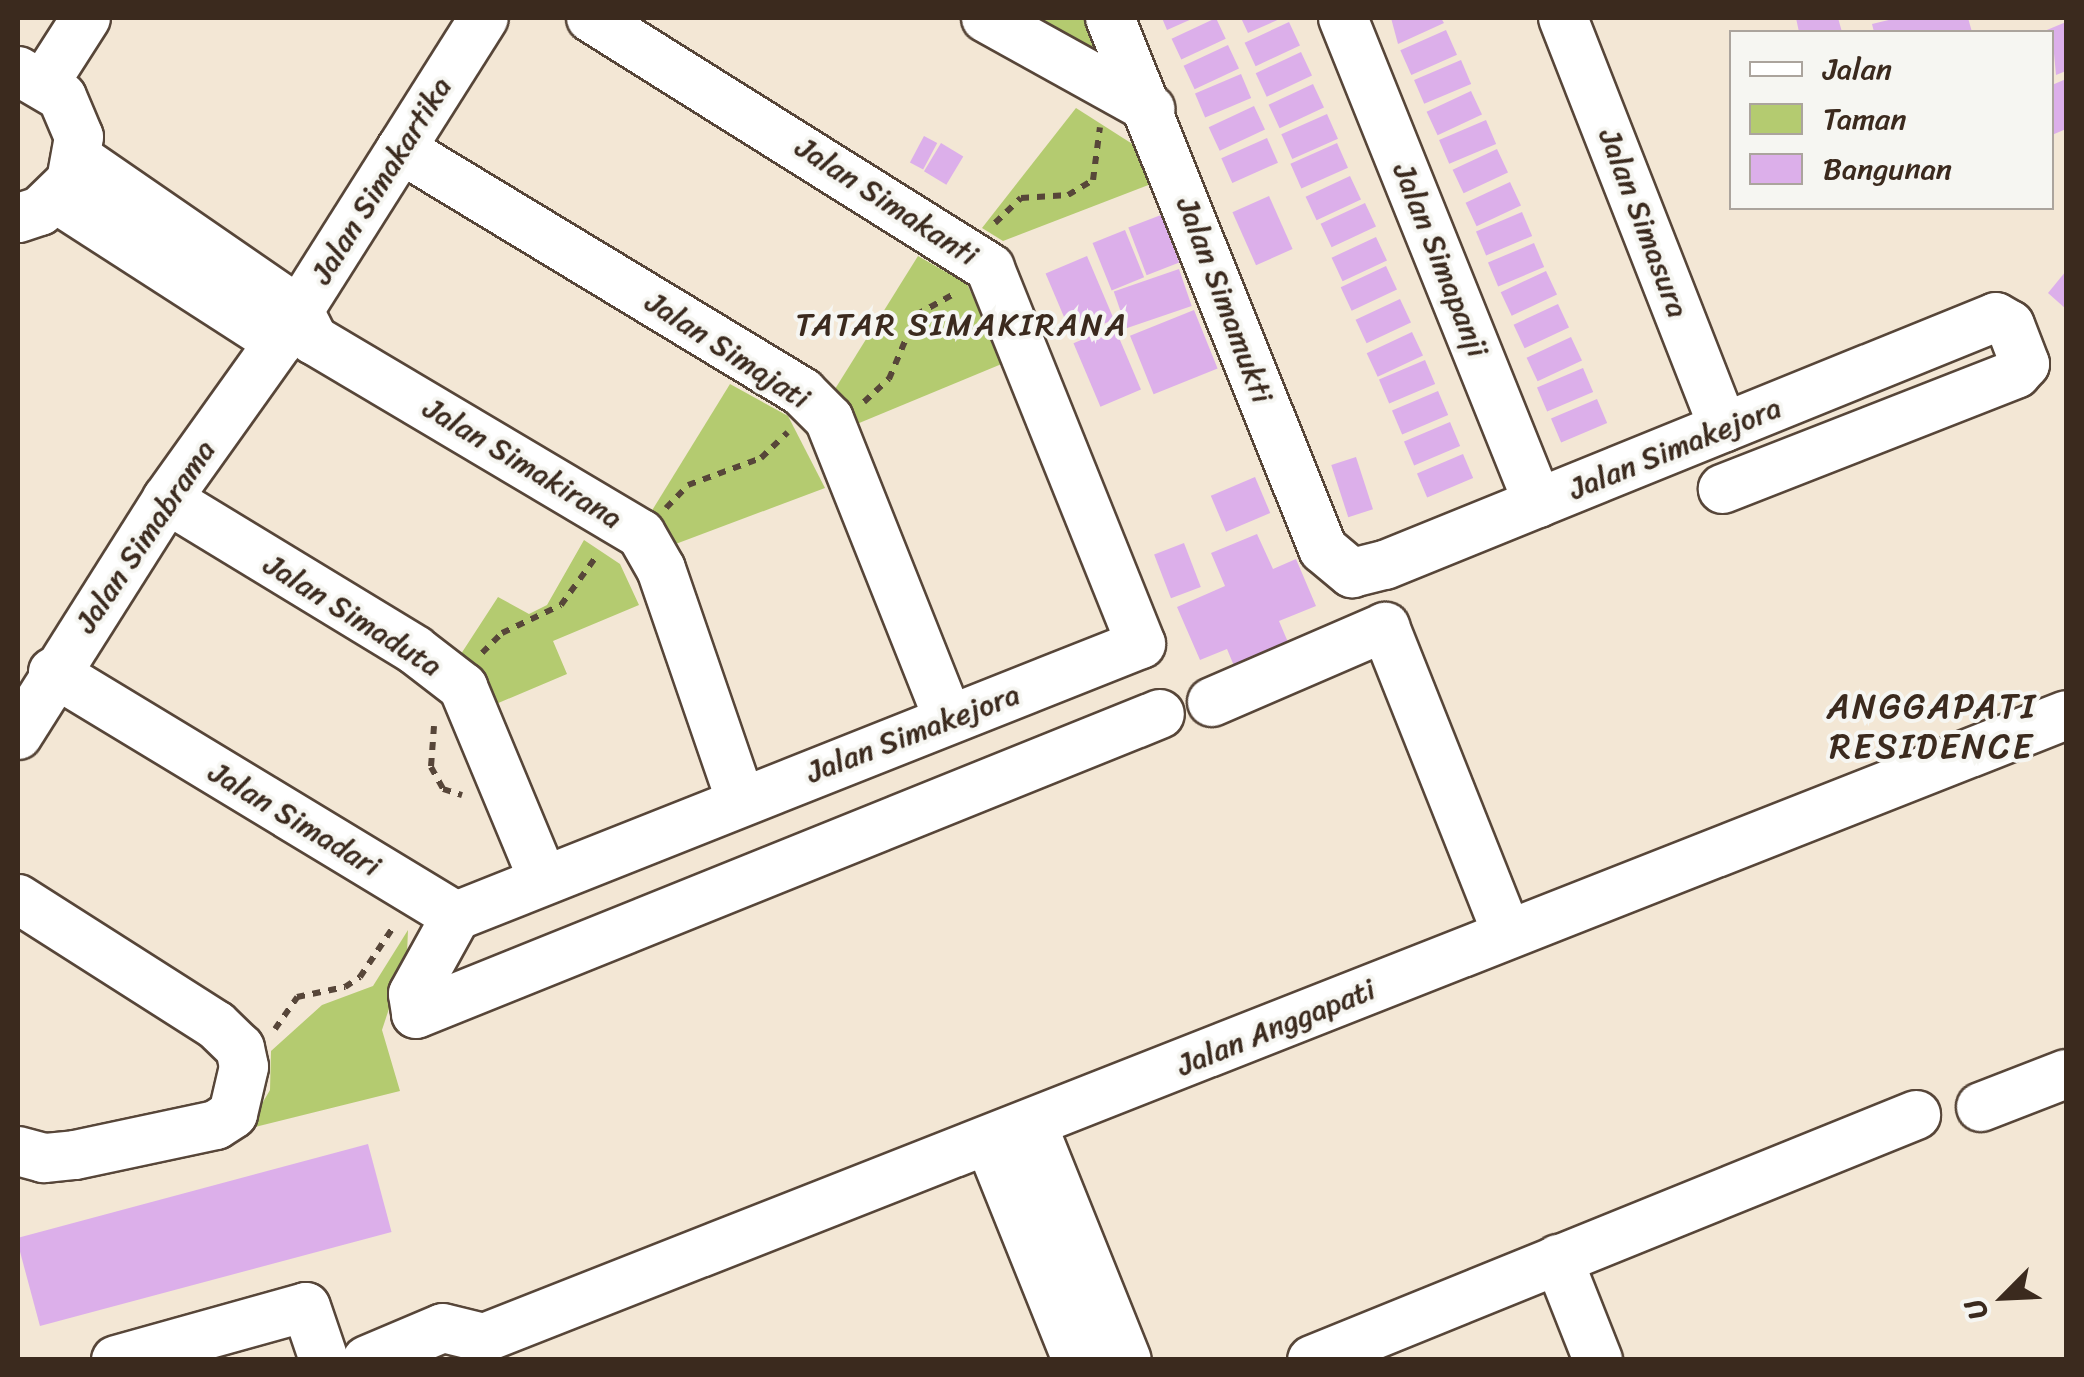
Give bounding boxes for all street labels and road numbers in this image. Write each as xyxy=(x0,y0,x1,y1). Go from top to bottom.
street label: Jalan Simakartika xyxy=(303,70,459,290)
street label: Jalan Simasura xyxy=(1592,124,1696,322)
street label: Jalan Simakanti xyxy=(789,129,985,273)
street label: Jalan Simapanji xyxy=(1386,157,1496,363)
street label: Jalan Simamukti xyxy=(1169,192,1281,408)
street label: Jalan Simajati xyxy=(640,284,816,416)
street label: Jalan Simakejora xyxy=(1565,389,1785,507)
street label: Jalan Simakirana xyxy=(417,390,629,536)
street label: Jalan Simabrama xyxy=(68,433,222,639)
street label: Jalan Simaduta xyxy=(258,546,448,684)
street label: Jalan Simakejora xyxy=(802,676,1024,790)
street label: Jalan Simadari xyxy=(203,754,387,884)
street label: Jalan Anggapati xyxy=(1172,971,1380,1083)

